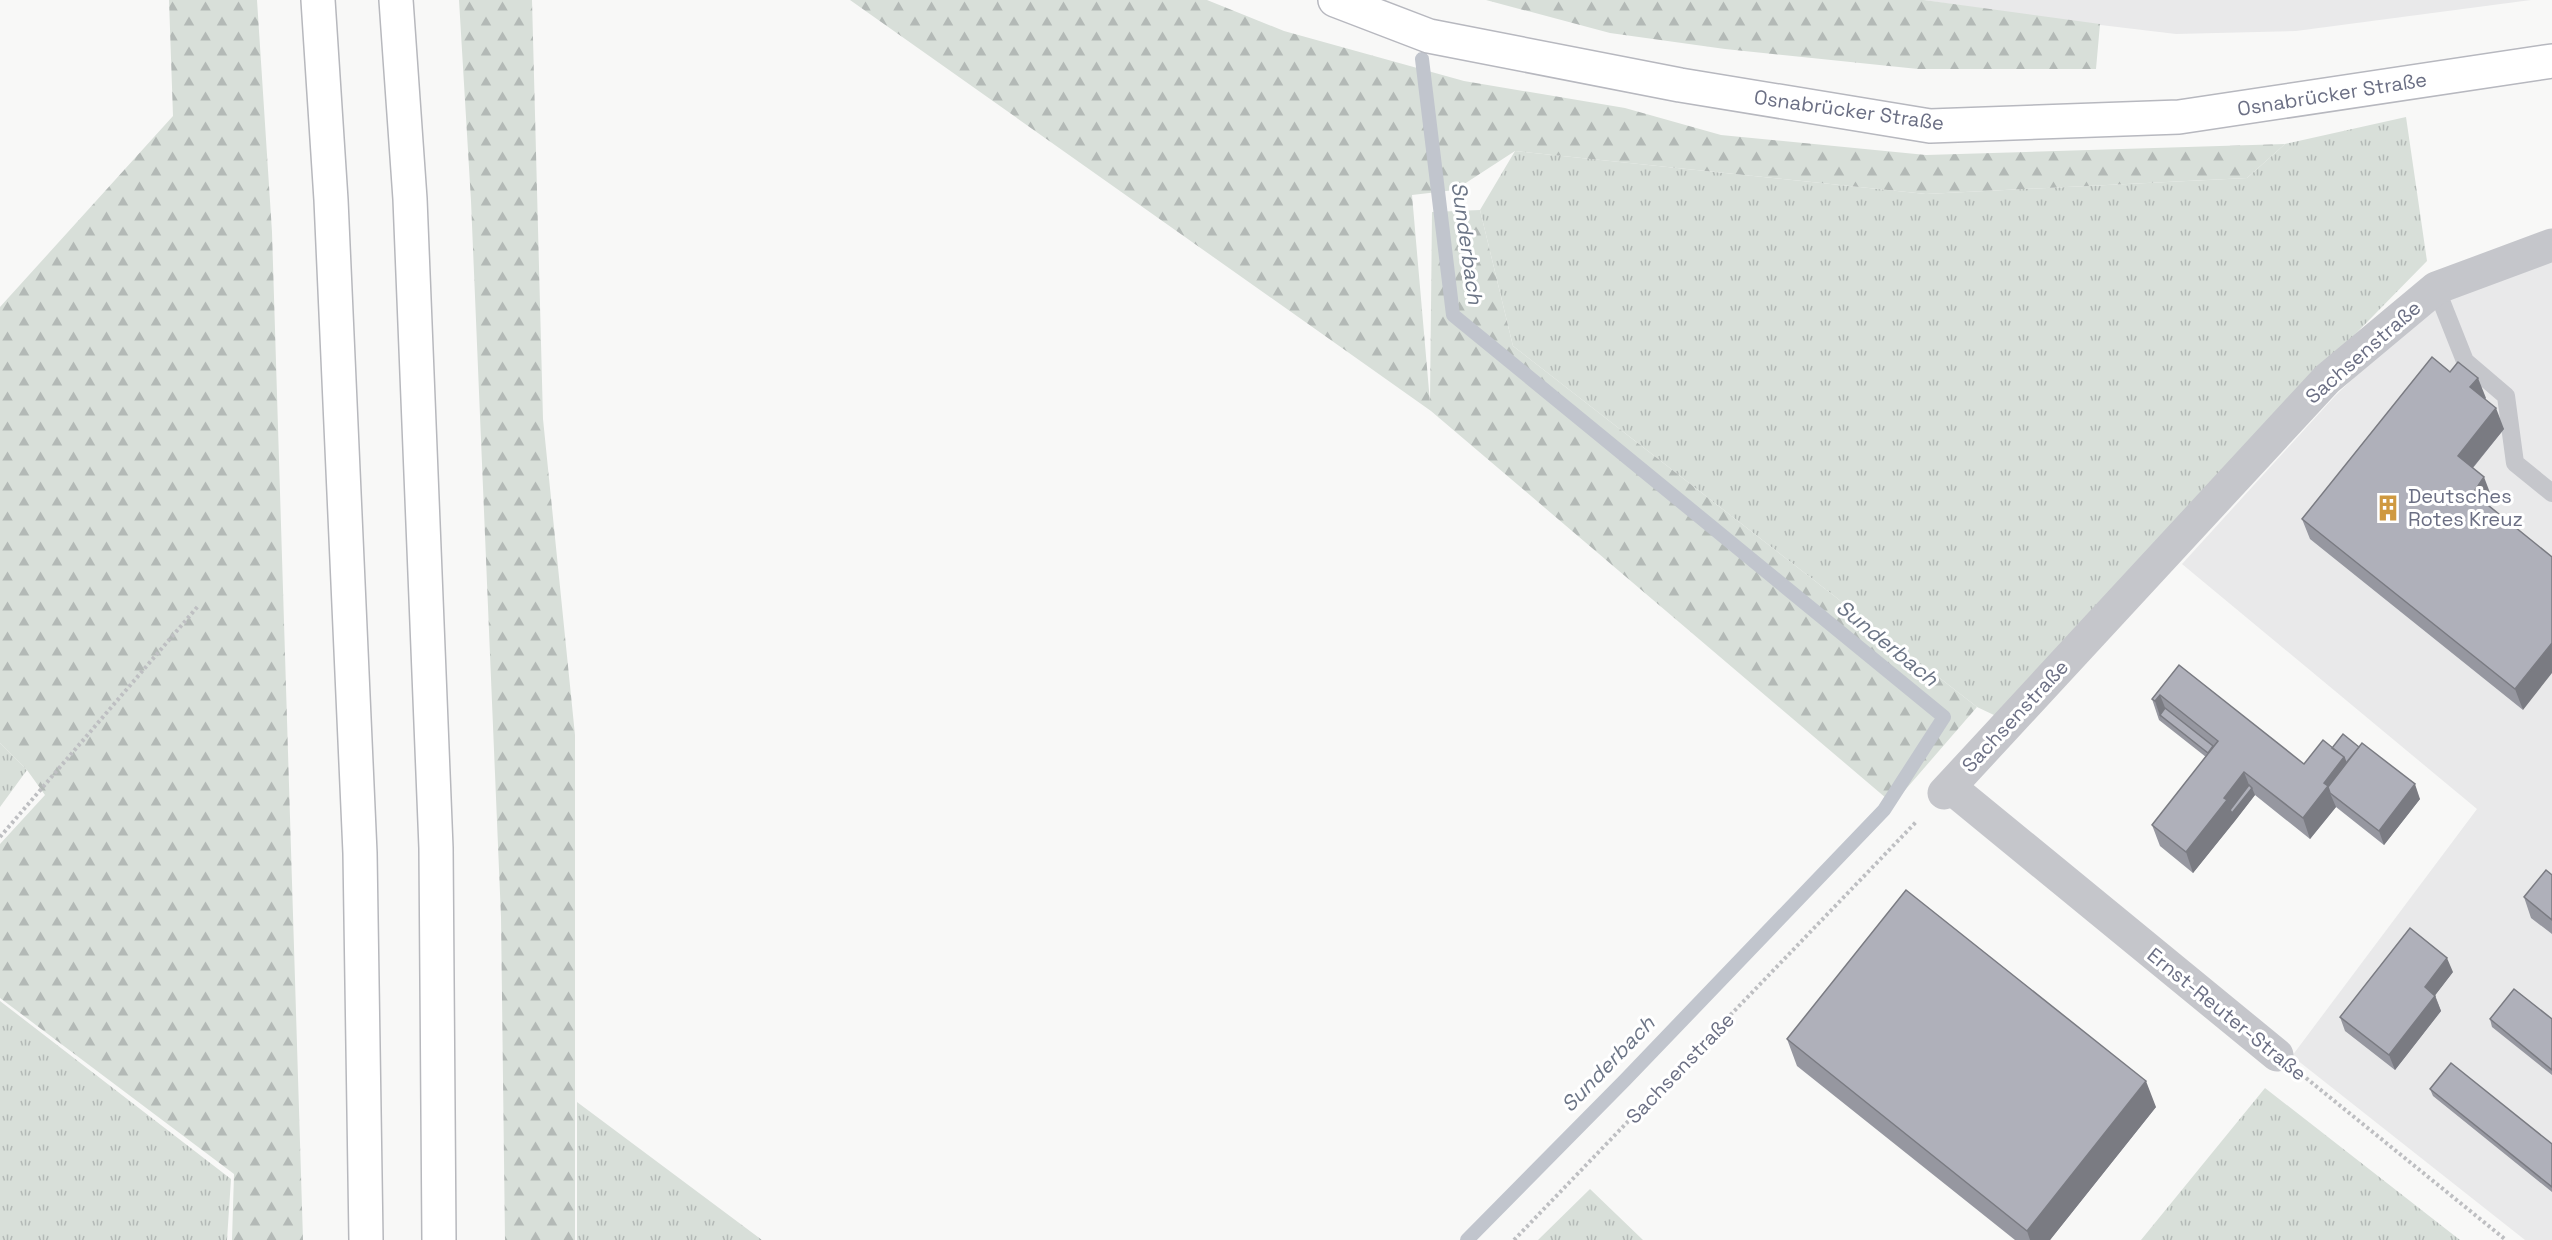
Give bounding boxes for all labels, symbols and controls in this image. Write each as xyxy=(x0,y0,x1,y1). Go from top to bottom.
street label: Osnabrücker Straße xyxy=(2235,66,2429,122)
street label: Osnabrücker Straße xyxy=(1752,84,1946,136)
water label: Sunderbach xyxy=(1446,180,1490,307)
street label: Sachsenstraße xyxy=(2300,295,2426,409)
place label: Deutsches Rotes Kreuz xyxy=(2408,483,2523,532)
building icon: Deutsches Rotes Kreuz xyxy=(2373,493,2403,523)
water label: Sunderbach xyxy=(1831,593,1945,693)
street label: Sachsenstraße xyxy=(1956,654,2074,778)
street label: Ernst-Reuter-Straße xyxy=(2142,942,2312,1086)
street label: Sachsenstraße xyxy=(1620,1007,1740,1129)
water label: Sunderbach xyxy=(1555,1009,1661,1117)

